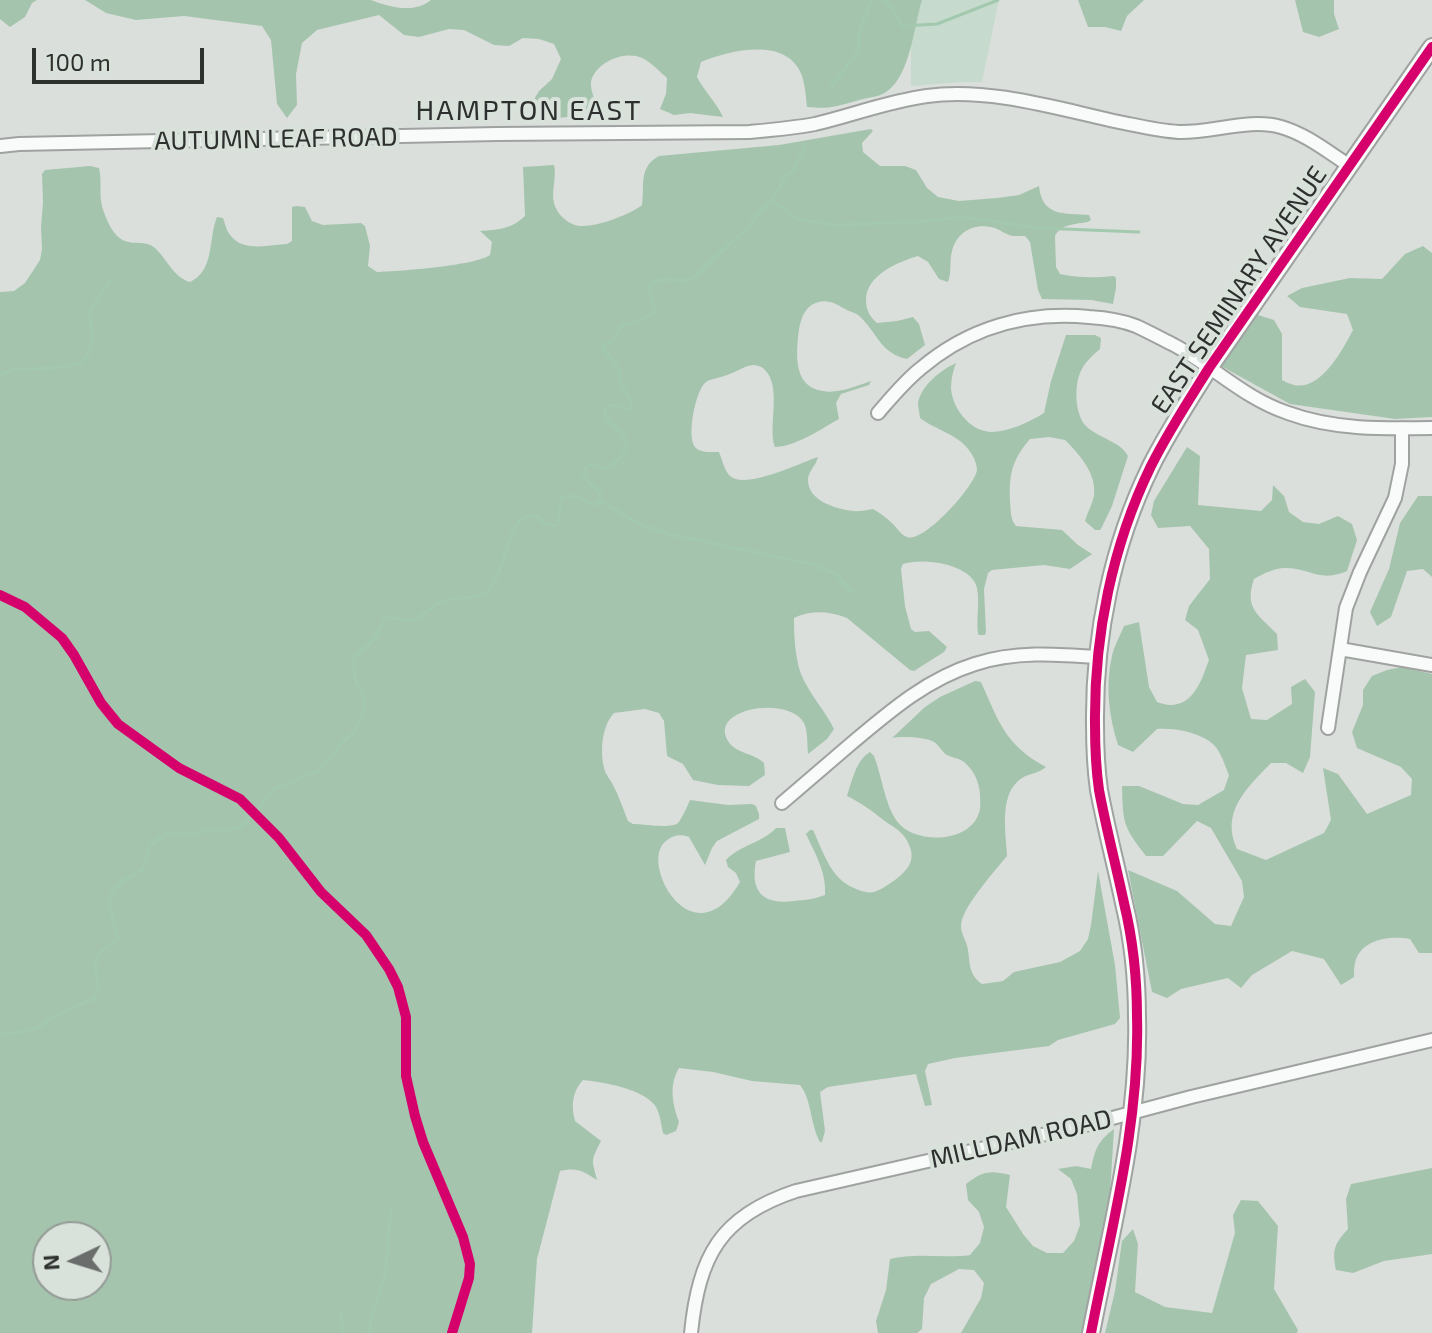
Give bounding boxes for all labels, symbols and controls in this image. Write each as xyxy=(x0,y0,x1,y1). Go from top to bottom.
scale bar xyxy=(36,32,208,82)
text: 100 m xyxy=(46,47,111,76)
district label: HAMPTON EAST xyxy=(416,94,642,128)
street label: AUTUMN LEAF ROAD xyxy=(154,121,398,157)
street label: EAST SEMINARY AVENUE xyxy=(1144,160,1334,420)
street label: MILLDAM ROAD xyxy=(927,1103,1115,1175)
north arrow xyxy=(32,1221,112,1301)
text: N xyxy=(37,1254,64,1271)

